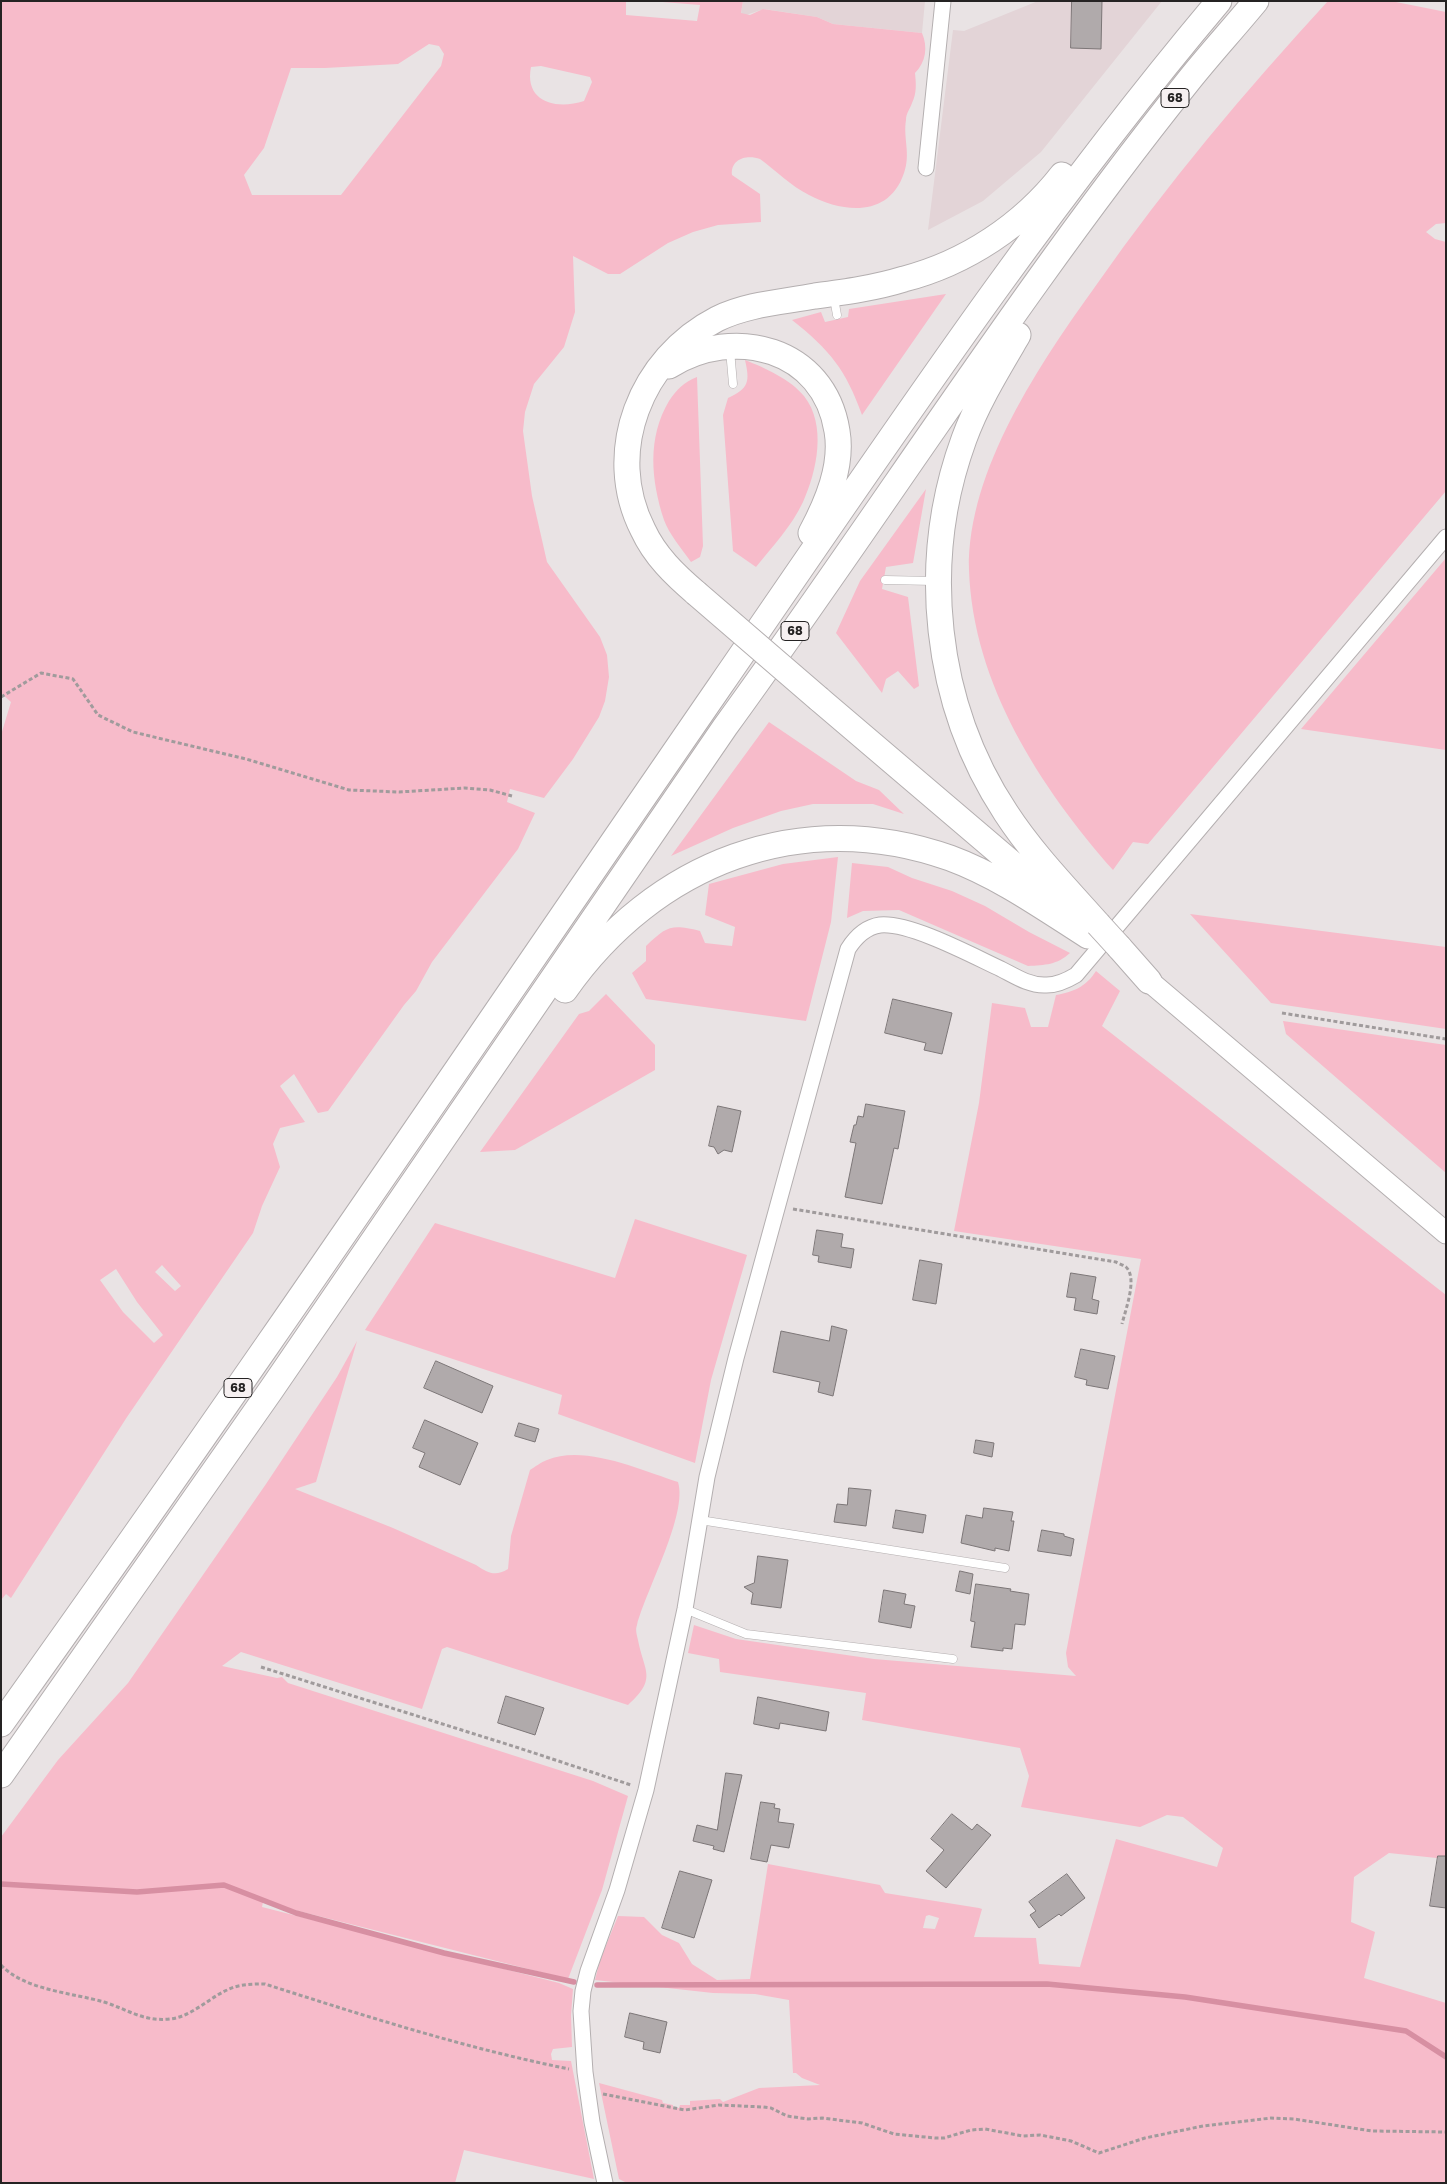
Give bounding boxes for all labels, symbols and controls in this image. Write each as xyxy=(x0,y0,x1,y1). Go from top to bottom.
road number: 68 xyxy=(1161,89,1189,108)
road number: 68 xyxy=(781,622,809,640)
road number: 68 xyxy=(224,1379,252,1398)

